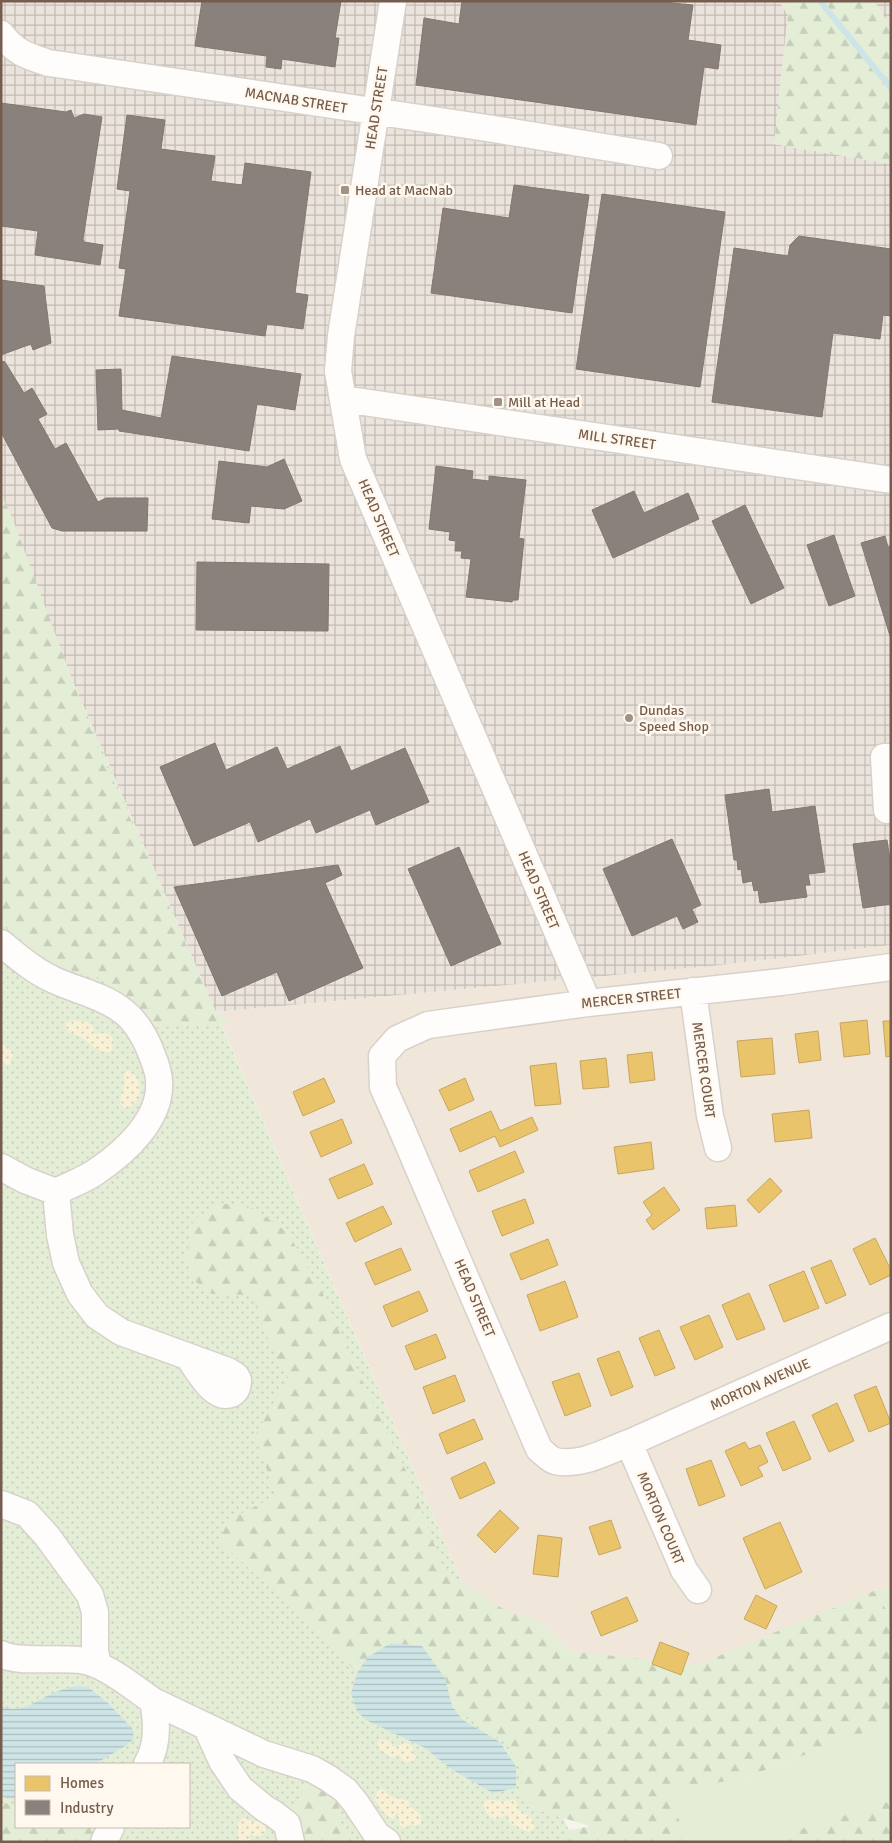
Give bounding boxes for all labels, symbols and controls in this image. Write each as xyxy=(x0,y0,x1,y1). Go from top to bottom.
street label: HEAD STREET xyxy=(362,65,391,151)
street label: MACNAB STREET xyxy=(244,84,348,117)
place label: Head at MacNab xyxy=(355,182,453,199)
marker: Head at MacNab xyxy=(339,184,351,196)
place label: Mill at Head xyxy=(508,394,580,411)
marker: Mill at Head xyxy=(492,396,504,408)
street label: MILL STREET xyxy=(577,426,657,453)
street label: HEAD STREET xyxy=(354,476,403,560)
place label: Dundas Speed Shop xyxy=(639,702,709,735)
marker: Dundas Speed Shop xyxy=(623,712,635,724)
street label: HEAD STREET xyxy=(514,848,563,932)
street label: MERCER STREET xyxy=(580,985,682,1012)
street label: MERCER COURT xyxy=(688,1021,719,1120)
street label: HEAD STREET xyxy=(450,1256,499,1340)
street label: MORTON AVENUE xyxy=(708,1355,813,1414)
street label: MORTON COURT xyxy=(633,1469,688,1567)
legend xyxy=(15,1763,190,1828)
text: Homes xyxy=(60,1774,104,1792)
text: Industry xyxy=(60,1799,113,1817)

